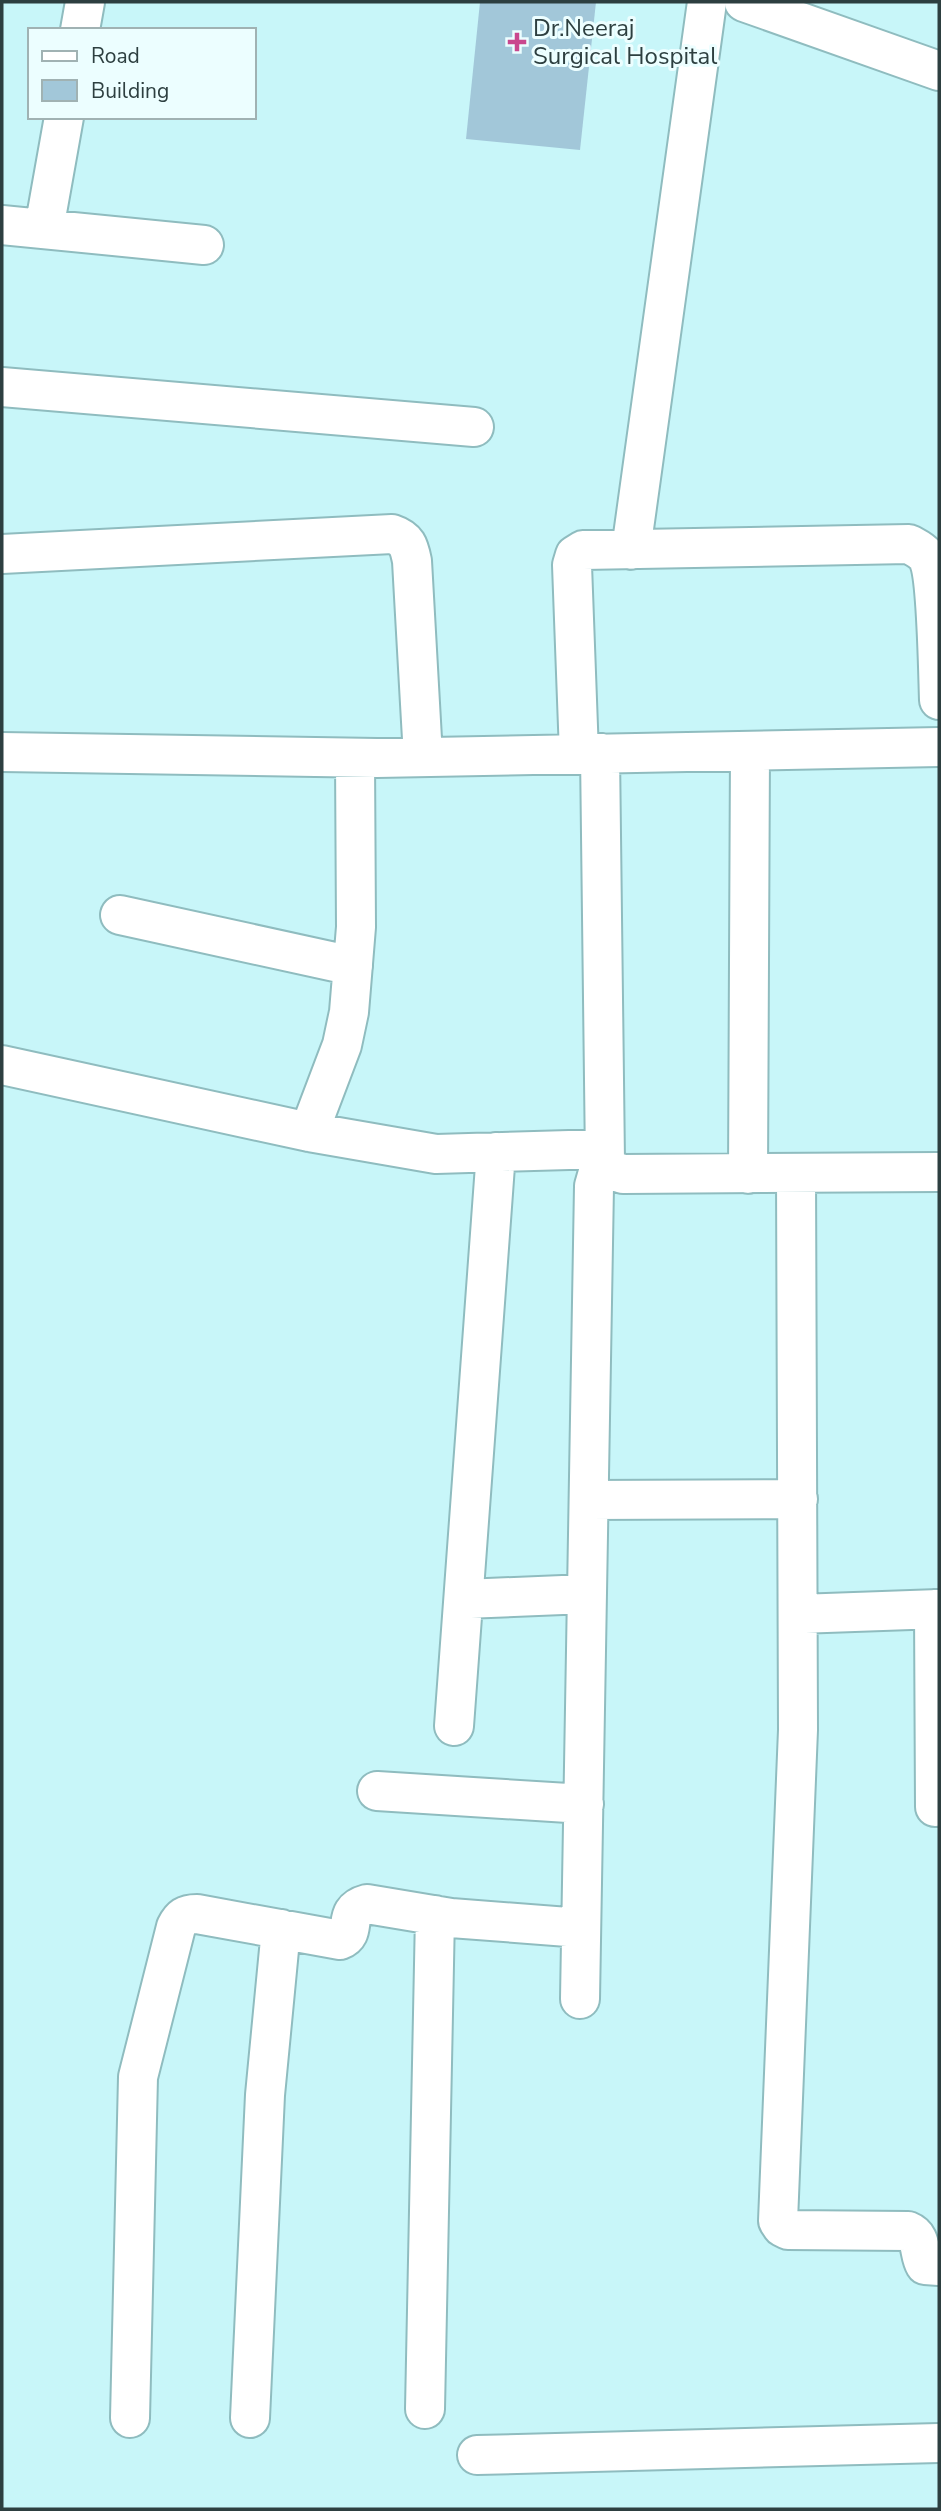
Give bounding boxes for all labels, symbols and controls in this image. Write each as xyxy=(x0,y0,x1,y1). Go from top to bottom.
place label: Dr.Neeraj Surgical Hospital xyxy=(533,12,717,72)
legend xyxy=(28,28,256,119)
marker: Dr.Neeraj Surgical Hospital xyxy=(507,32,527,52)
text: Road xyxy=(91,42,140,70)
text: Building xyxy=(91,77,169,105)

